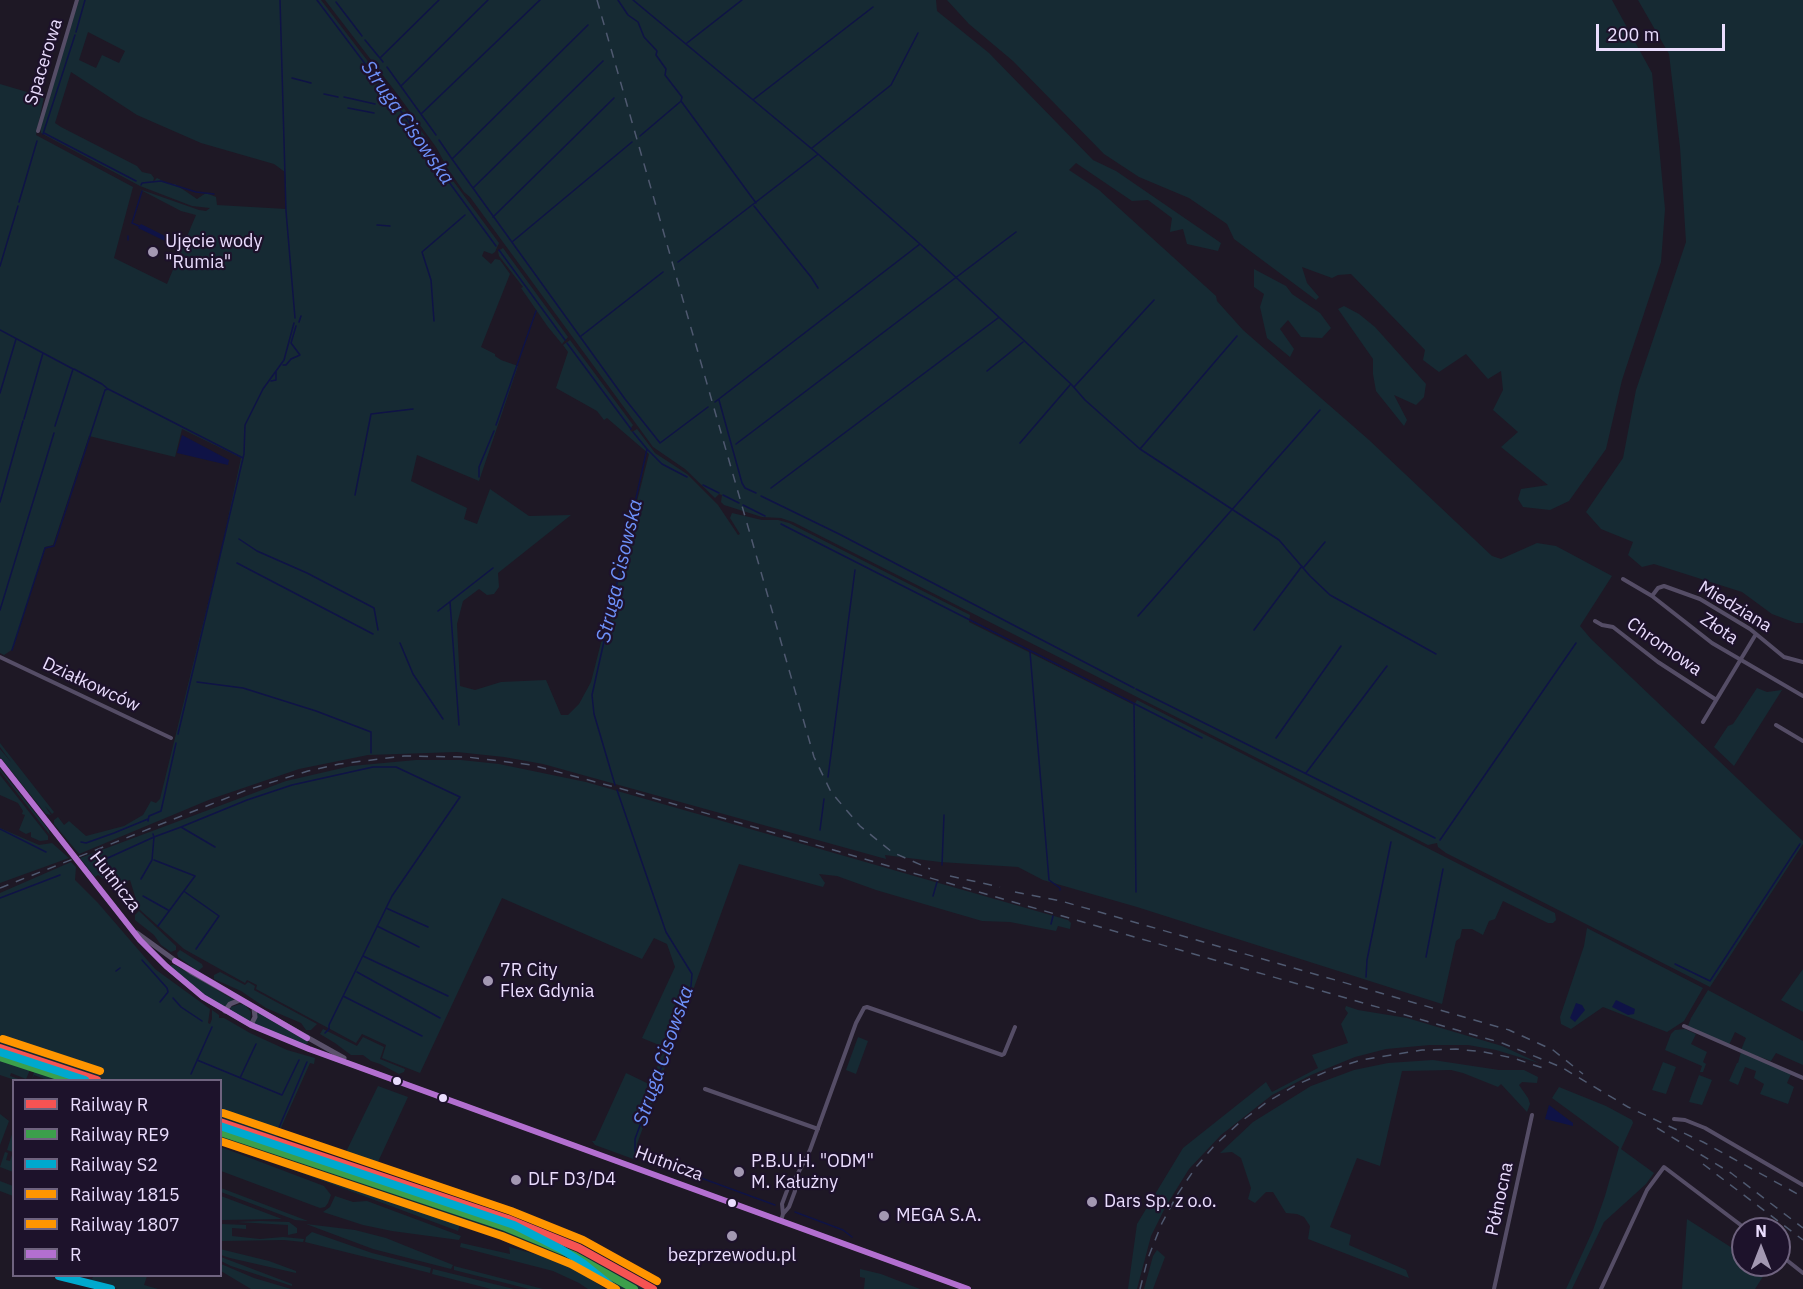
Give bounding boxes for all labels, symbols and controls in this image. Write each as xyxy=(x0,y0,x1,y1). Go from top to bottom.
scale bar xyxy=(1599,12,1728,50)
street label: Spacerowa xyxy=(21,16,67,108)
text: 200 m xyxy=(1607,23,1659,46)
water label: Struga Cisowska xyxy=(355,56,459,190)
place label: Ujęcie wody "Rumia" xyxy=(165,231,263,274)
marker: Ujęcie wody "Rumia" xyxy=(146,245,160,259)
water label: Struga Cisowska xyxy=(592,497,648,645)
street label: Miedziana xyxy=(1694,577,1776,637)
street label: Złota xyxy=(1696,608,1742,650)
street label: Chromowa xyxy=(1622,613,1706,681)
street label: Działkowców xyxy=(39,653,143,717)
street label: Hutnicza xyxy=(85,847,145,917)
place label: 7R City Flex Gdynia xyxy=(500,960,594,1002)
marker: 7R City Flex Gdynia xyxy=(481,974,495,988)
water label: Struga Cisowska xyxy=(629,983,699,1129)
unlabelled marker xyxy=(391,1075,403,1087)
legend xyxy=(12,1079,222,1277)
unlabelled marker xyxy=(437,1092,449,1104)
text: Railway R xyxy=(70,1093,148,1116)
text: Railway RE9 xyxy=(70,1123,170,1146)
street label: Hutnicza xyxy=(632,1142,706,1186)
place label: P.B.U.H. "ODM" M. Kałużny xyxy=(751,1151,874,1194)
text: Railway S2 xyxy=(70,1153,158,1176)
street label: Północna xyxy=(1482,1160,1518,1238)
marker: P.B.U.H. "ODM" M. Kałużny xyxy=(732,1165,746,1179)
place label: DLF D3/D4 xyxy=(528,1169,616,1191)
marker: DLF D3/D4 xyxy=(509,1173,523,1187)
text: Railway 1815 xyxy=(70,1183,180,1206)
place label: Dars Sp. z o.o. xyxy=(1104,1191,1217,1213)
marker: Dars Sp. z o.o. xyxy=(1085,1195,1099,1209)
unlabelled marker xyxy=(726,1197,738,1209)
place label: MEGA S.A. xyxy=(896,1205,982,1227)
marker: MEGA S.A. xyxy=(877,1209,891,1223)
text: Railway 1807 xyxy=(70,1213,180,1236)
north arrow xyxy=(1731,1217,1791,1277)
text: N xyxy=(1755,1221,1767,1241)
marker: bezprzewodu.pl xyxy=(725,1229,739,1243)
text: R xyxy=(70,1243,82,1266)
place label: bezprzewodu.pl xyxy=(668,1245,796,1267)

